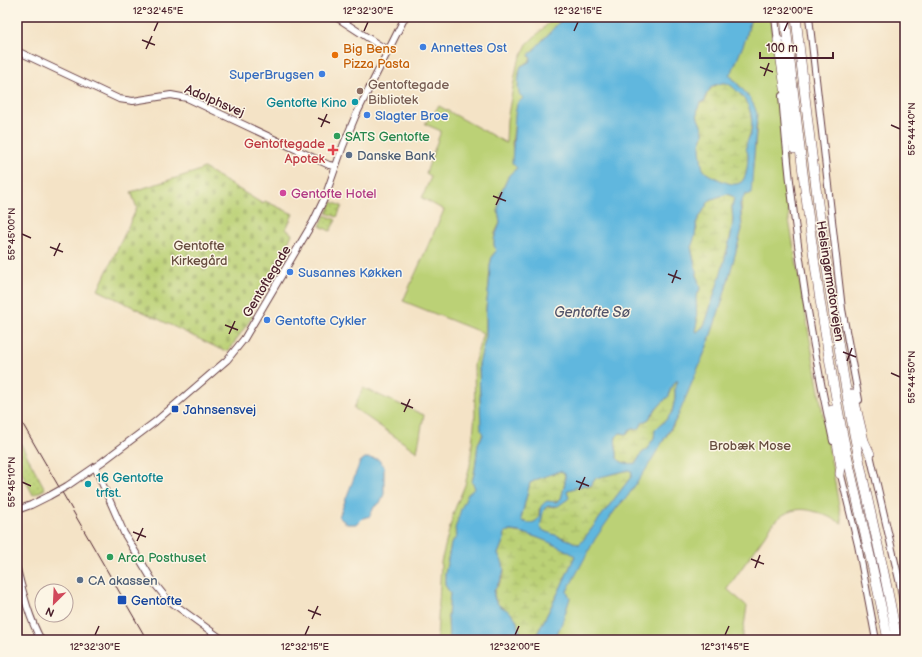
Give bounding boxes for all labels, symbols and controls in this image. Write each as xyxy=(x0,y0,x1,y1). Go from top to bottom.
text: 12°32'45"E xyxy=(133,5,184,17)
text: 12°32'30"E xyxy=(343,5,394,17)
text: 12°32'15"E xyxy=(554,5,603,17)
text: 12°32'00"E xyxy=(763,5,814,17)
scale bar xyxy=(760,34,833,60)
place label: Annettes Ost xyxy=(431,40,507,56)
place label: Big Bens Pizza Pasta xyxy=(343,41,410,72)
text: 100 m xyxy=(766,41,798,56)
marker: Annettes Ost xyxy=(418,42,428,52)
marker: Big Bens Pizza Pasta xyxy=(330,50,340,60)
place label: SuperBrugsen xyxy=(229,67,314,83)
marker: SuperBrugsen xyxy=(317,69,327,79)
place label: Gentoftegade Bibliotek xyxy=(368,77,449,108)
street label: Adolphsvej xyxy=(182,81,247,121)
marker: Gentoftegade Bibliotek xyxy=(355,86,365,96)
place label: Gentofte Kino xyxy=(266,95,347,111)
marker: Gentofte Kino xyxy=(350,97,360,107)
text: 55°44'40"N xyxy=(906,102,918,156)
place label: Slagter Broe xyxy=(375,108,449,124)
marker: Slagter Broe xyxy=(362,110,372,120)
place label: SATS Gentofte xyxy=(345,129,430,145)
marker: SATS Gentofte xyxy=(332,131,342,141)
place label: Gentoftegade Apotek xyxy=(244,136,326,167)
marker: Gentoftegade Apotek xyxy=(328,145,338,155)
place label: Danske Bank xyxy=(357,148,435,164)
marker: Danske Bank xyxy=(344,150,354,160)
place label: Gentofte Hotel xyxy=(291,186,377,202)
marker: Gentofte Hotel xyxy=(278,188,288,198)
text: 55°45'00"N xyxy=(6,207,18,261)
street label: Helsingørmotorvejen xyxy=(813,220,847,343)
park label: Gentofte Kirkegård xyxy=(171,238,227,269)
street label: Gentoftegade xyxy=(239,242,295,320)
place label: Susannes Køkken xyxy=(298,265,402,281)
marker: Susannes Køkken xyxy=(285,267,295,277)
water label: Gentofte Sø xyxy=(554,304,631,321)
place label: Gentofte Cykler xyxy=(275,313,367,329)
marker: Gentofte Cykler xyxy=(262,315,272,325)
text: 55°44'50"N xyxy=(906,350,918,404)
place label: Jahnsensvej xyxy=(183,402,256,418)
marker: Jahnsensvej xyxy=(170,404,180,414)
park label: Brobæk Mose xyxy=(709,438,791,454)
text: 55°45'10"N xyxy=(6,456,18,508)
place label: 16 Gentofte trfst. xyxy=(96,470,164,501)
marker: 16 Gentofte trfst. xyxy=(83,479,93,489)
place label: Arca Posthuset xyxy=(118,550,206,566)
marker: Arca Posthuset xyxy=(105,552,115,562)
place label: CA akassen xyxy=(88,573,157,589)
marker: CA akassen xyxy=(75,575,85,585)
north arrow xyxy=(34,583,74,623)
place label: Gentofte xyxy=(131,593,182,609)
marker: Gentofte xyxy=(116,594,128,606)
text: N xyxy=(44,604,57,619)
text: 12°32'30"E xyxy=(70,641,121,653)
text: 12°32'15"E xyxy=(281,641,330,653)
text: 12°32'00"E xyxy=(490,641,541,653)
text: 12°31'45"E xyxy=(701,641,750,653)

